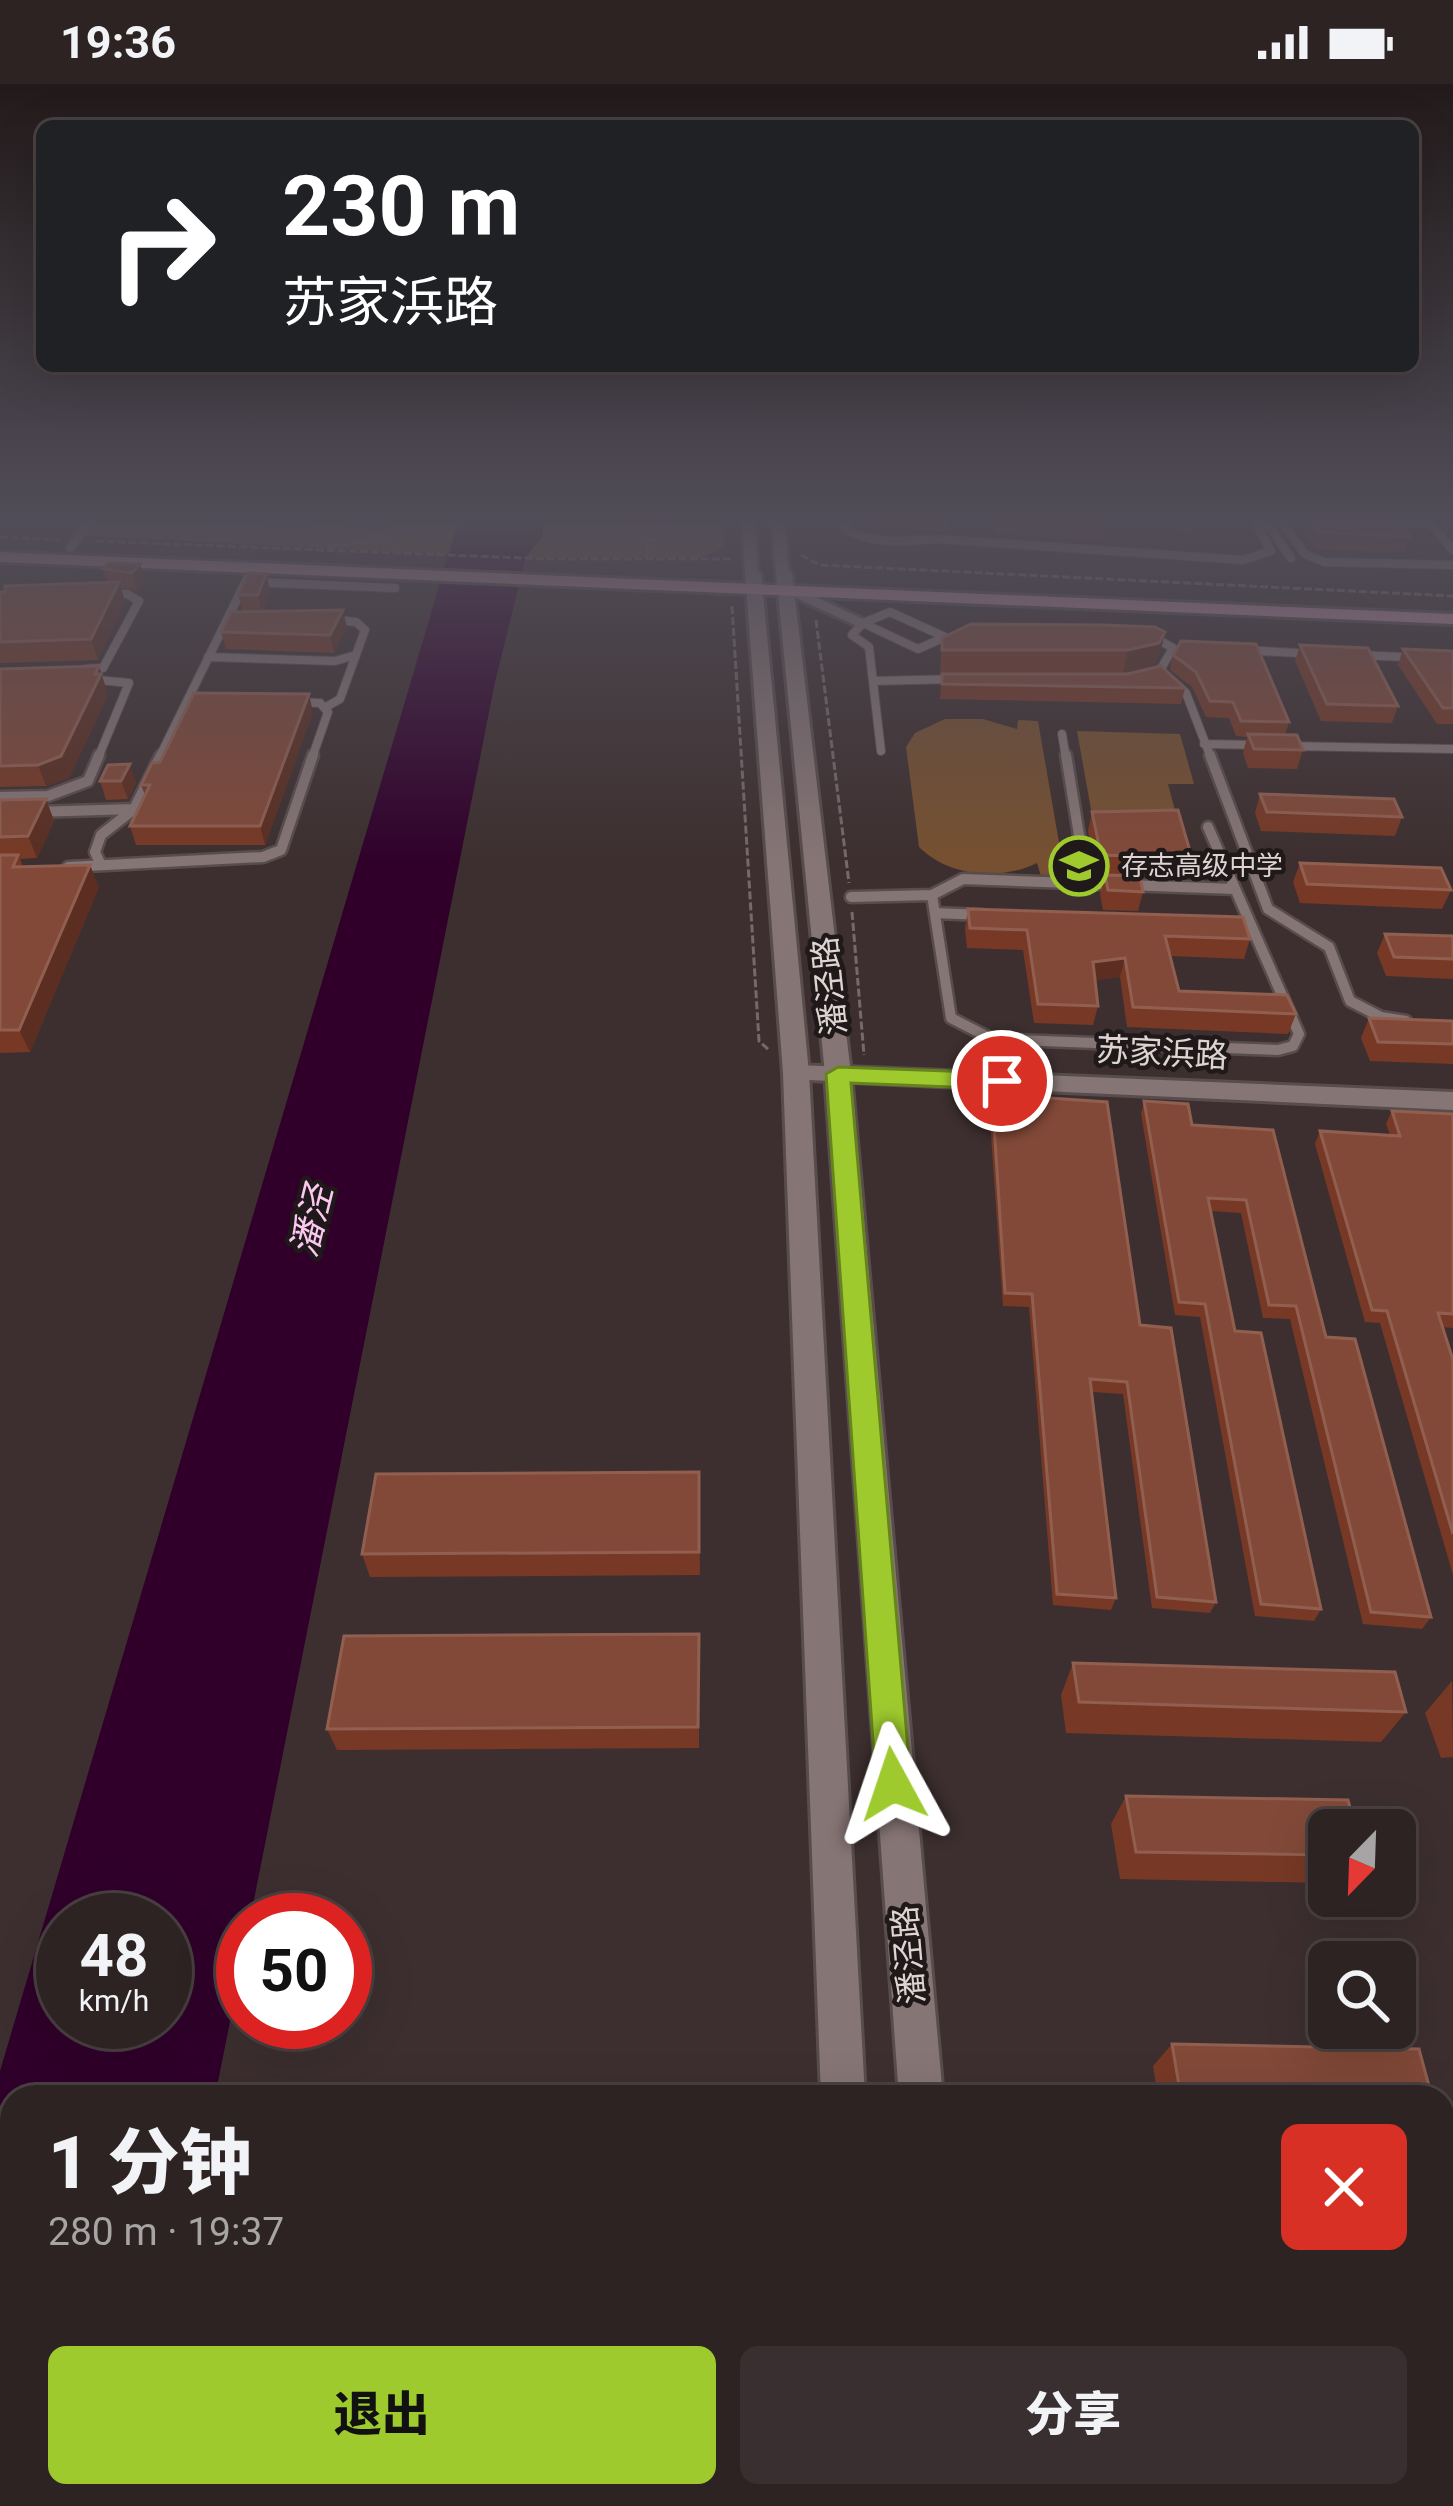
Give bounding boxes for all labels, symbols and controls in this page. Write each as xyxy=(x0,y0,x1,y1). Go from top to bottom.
text: 19:36 xyxy=(60,16,176,69)
text: 230 m xyxy=(282,157,520,256)
icon: right xyxy=(84,168,240,324)
text: 苏家浜路 xyxy=(282,271,498,334)
school or university icon: 存志高级中学 xyxy=(1048,835,1110,897)
place label: 存志高级中学 xyxy=(1121,850,1283,882)
street label: 潘泾路 xyxy=(805,935,854,1037)
pin xyxy=(951,1030,1053,1132)
street label: 苏家浜路 xyxy=(1095,1030,1229,1075)
icon: arrive xyxy=(969,1048,1035,1114)
water label: 潘泾 xyxy=(283,1178,342,1261)
position arrow xyxy=(830,1721,956,1847)
north arrow xyxy=(1308,1809,1416,1917)
map controls xyxy=(1308,1809,1416,2049)
speed limit sign: 50 xyxy=(216,1893,372,2049)
street label: 潘泾路 xyxy=(885,1904,932,2006)
text: 48 xyxy=(80,1920,148,1991)
button: search xyxy=(1308,1941,1416,2049)
text: km/h xyxy=(79,1983,149,2018)
text: 1 分钟 xyxy=(48,2121,251,2206)
button: close xyxy=(1281,2124,1407,2250)
text: 280 m · 19:37 xyxy=(48,2209,284,2255)
button: 退出 xyxy=(48,2346,716,2484)
button: 分享 xyxy=(740,2346,1407,2484)

